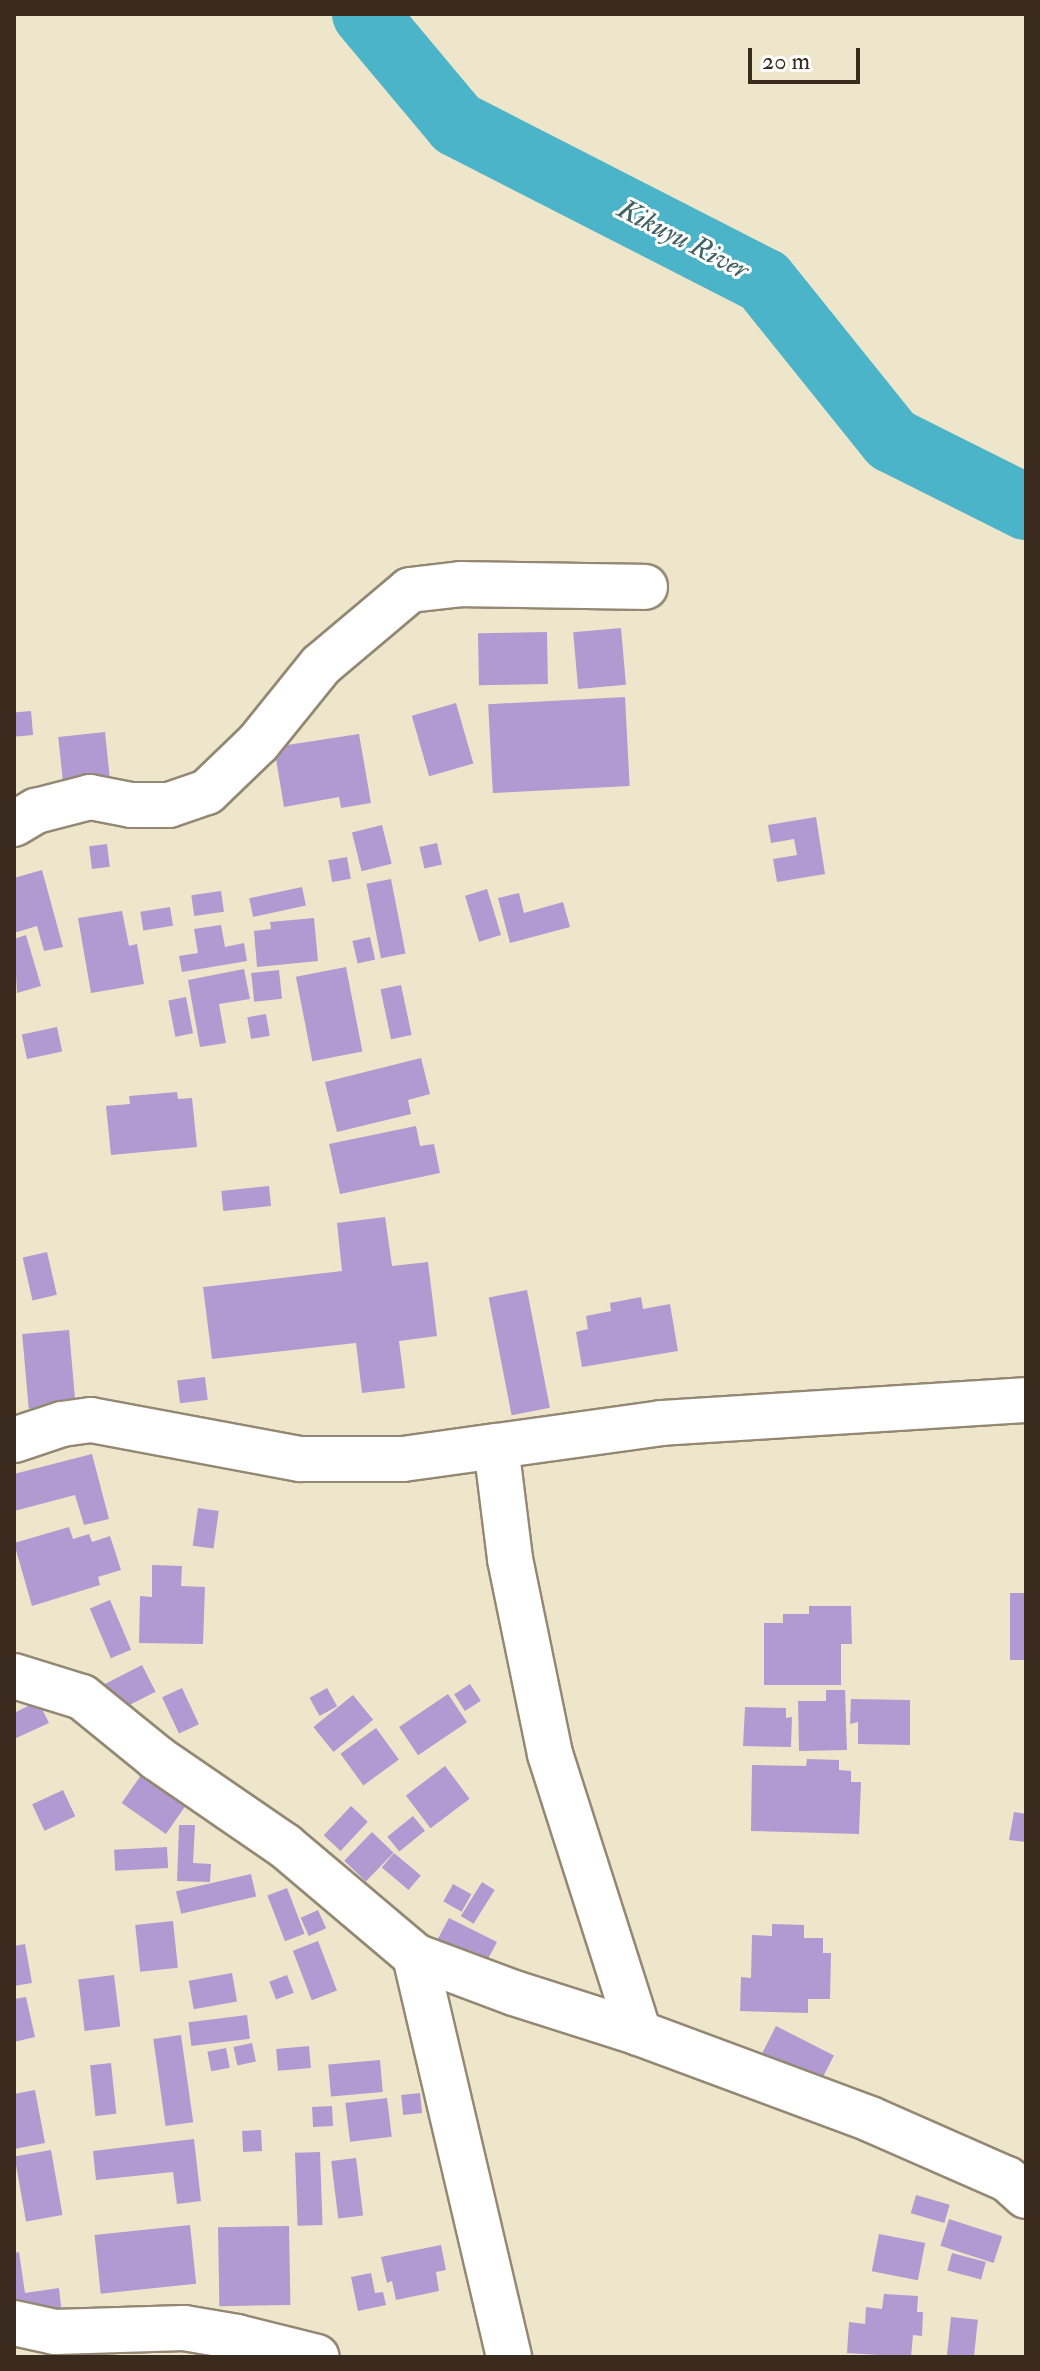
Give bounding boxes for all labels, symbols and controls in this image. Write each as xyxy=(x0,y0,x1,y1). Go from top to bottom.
scale bar xyxy=(752,32,864,82)
text: 20 m xyxy=(762,46,810,77)
water label: Kikuyu River xyxy=(612,193,754,287)

